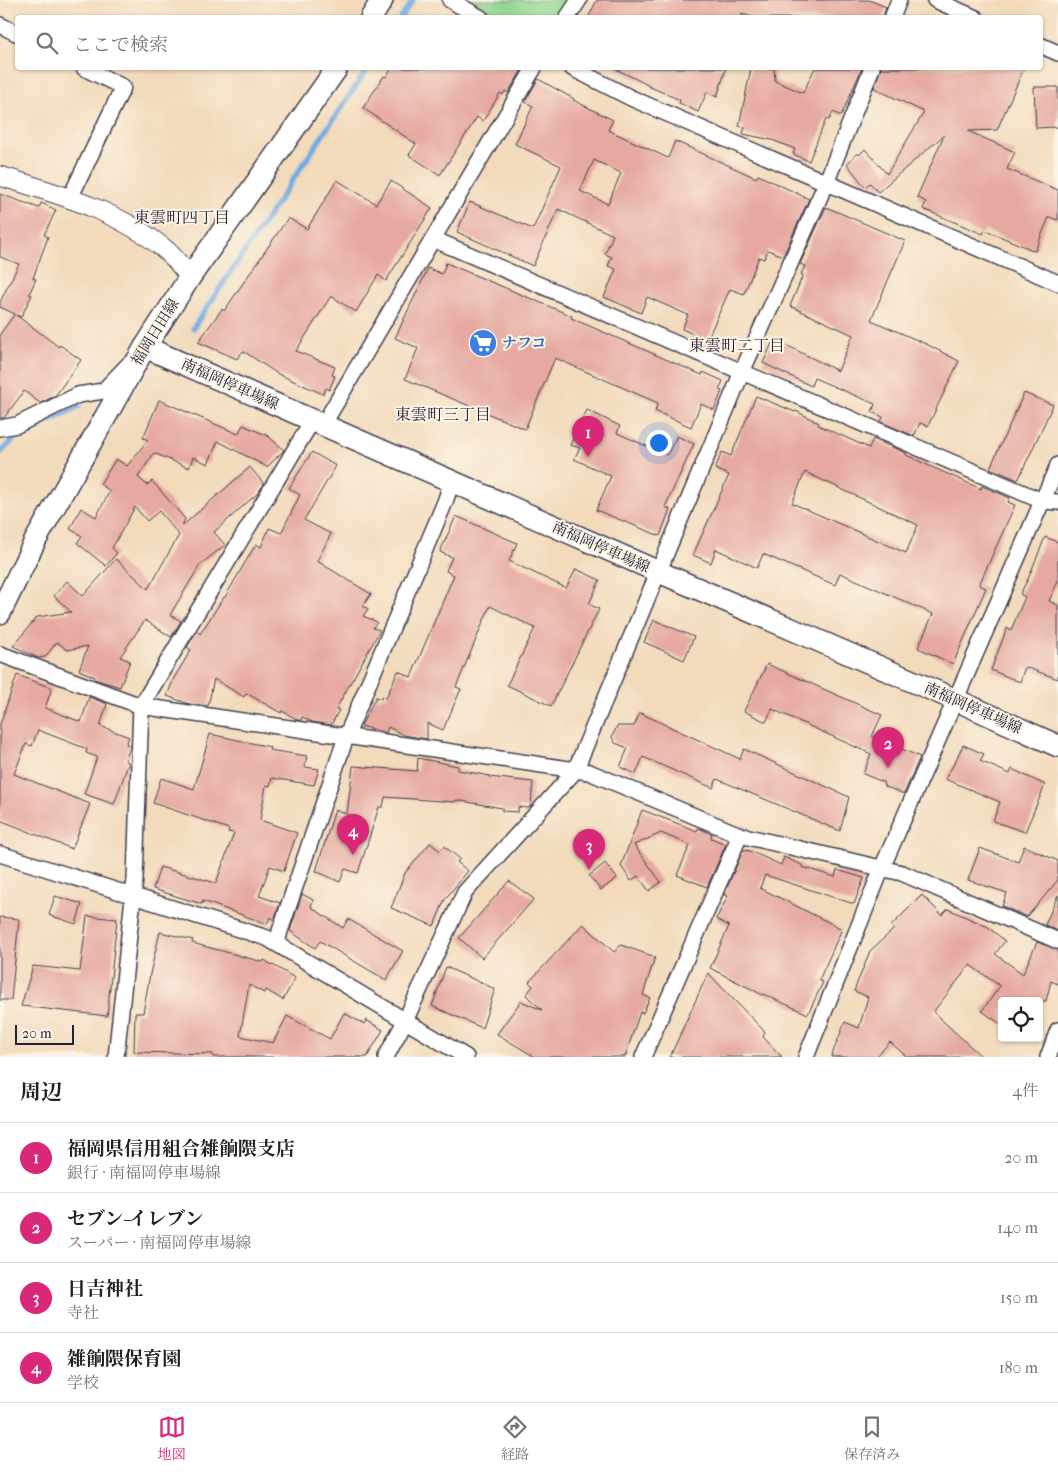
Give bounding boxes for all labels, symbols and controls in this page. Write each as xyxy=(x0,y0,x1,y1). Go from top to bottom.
search box xyxy=(15,15,1043,70)
icon: search xyxy=(33,29,61,57)
text: ここで検索 xyxy=(73,34,168,56)
district label: 東雲町四丁目 xyxy=(134,208,230,227)
street label: 福岡日田線 xyxy=(127,295,183,369)
supermarket icon: ナフコ xyxy=(468,328,498,358)
place label: ナフコ xyxy=(502,334,546,352)
district label: 東雲町二丁目 xyxy=(689,336,785,355)
street label: 南福岡停車場線 xyxy=(178,354,282,414)
district label: 東雲町三丁目 xyxy=(395,405,491,424)
pin: 1 xyxy=(572,416,604,457)
your location xyxy=(646,430,672,456)
street label: 南福岡停車場線 xyxy=(549,517,653,577)
street label: 南福岡停車場線 xyxy=(921,678,1025,738)
pin: 2 xyxy=(872,727,904,768)
pin: 4 xyxy=(337,814,369,855)
pin: 3 xyxy=(573,829,605,870)
map controls xyxy=(998,997,1043,1042)
button: locate xyxy=(998,997,1043,1042)
scale bar xyxy=(15,1022,74,1045)
text: 20 m xyxy=(22,1025,52,1042)
text: 周辺 xyxy=(20,1080,62,1104)
text: 4件 xyxy=(1013,1081,1038,1100)
text: 福岡県信用組合雑餉隈支店 xyxy=(67,1138,295,1160)
text: 1 xyxy=(33,1148,39,1167)
text: 20 m xyxy=(1004,1148,1038,1167)
text: 銀行 · 南福岡停車場線 xyxy=(67,1163,221,1182)
text: セブン-イレブン xyxy=(67,1208,203,1230)
text: 2 xyxy=(32,1218,40,1237)
text: 140 m xyxy=(997,1218,1038,1237)
text: スーパー · 南福岡停車場線 xyxy=(67,1233,252,1252)
text: 日吉神社 xyxy=(67,1278,143,1300)
text: 3 xyxy=(33,1288,39,1307)
text: 150 m xyxy=(1000,1288,1038,1307)
text: 寺社 xyxy=(67,1303,99,1322)
text: 雑餉隈保育園 xyxy=(67,1348,181,1370)
text: 4 xyxy=(31,1358,41,1377)
text: 180 m xyxy=(999,1358,1038,1377)
text: 学校 xyxy=(67,1373,99,1392)
tab: 地図 xyxy=(158,1413,186,1463)
tab: 経路 xyxy=(501,1413,529,1463)
tab: 保存済み xyxy=(844,1413,900,1463)

